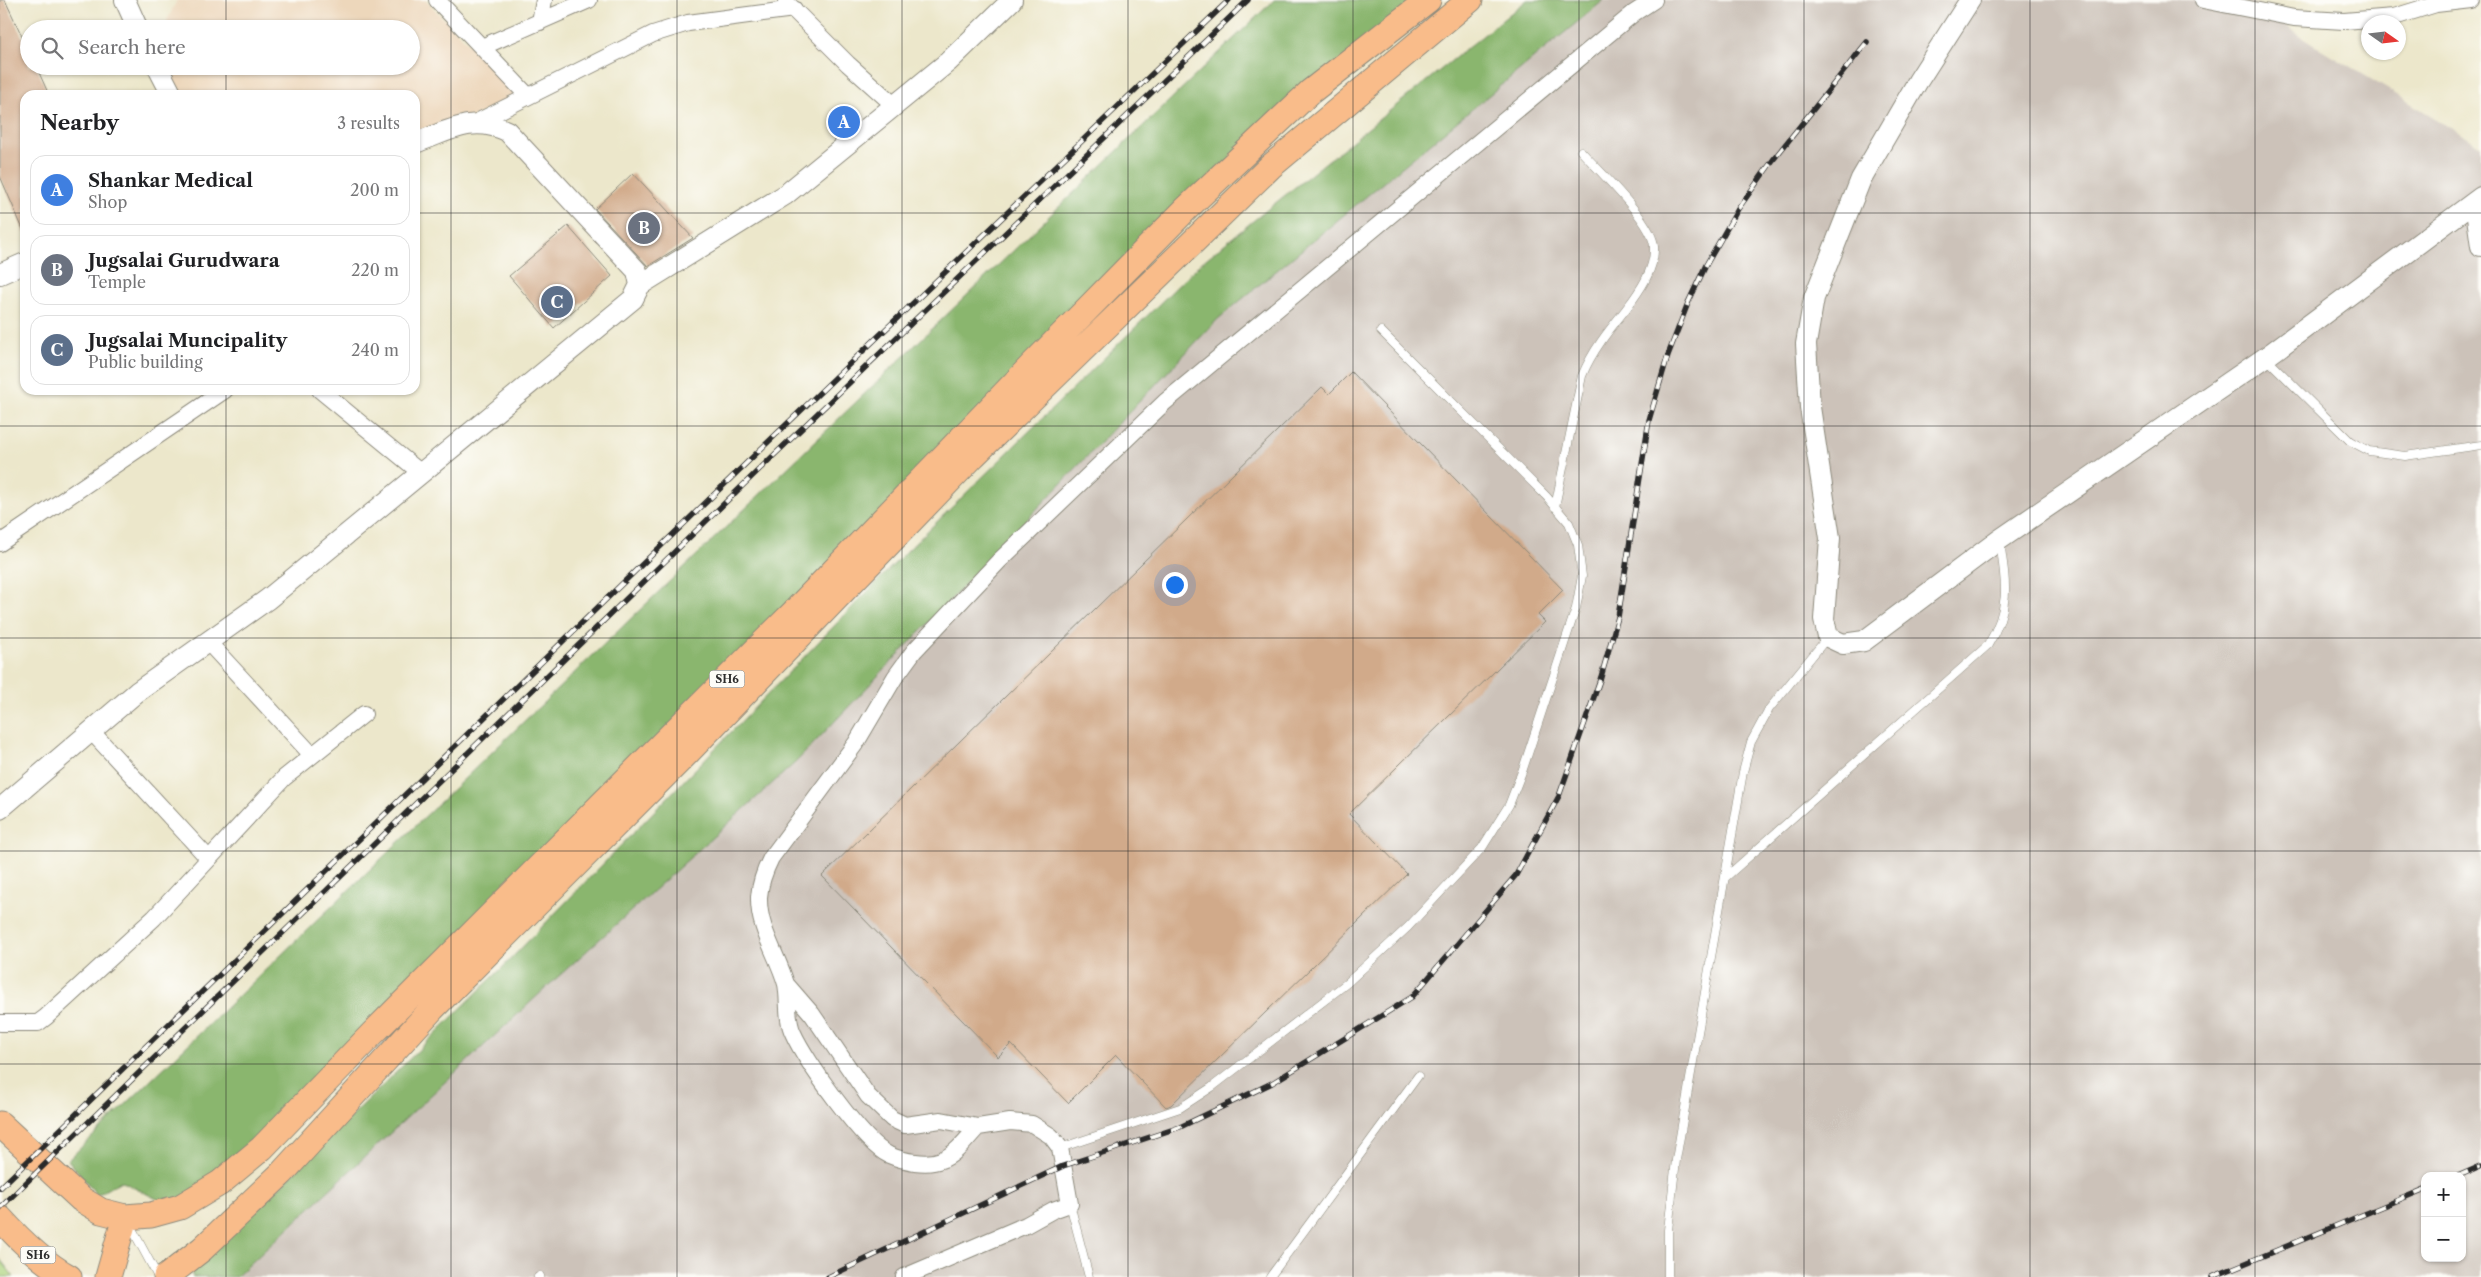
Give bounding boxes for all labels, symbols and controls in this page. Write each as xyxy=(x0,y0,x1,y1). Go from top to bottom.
north arrow xyxy=(2361,15,2406,60)
search box xyxy=(20,20,420,75)
icon: search xyxy=(38,34,66,62)
text: Search here xyxy=(78,36,186,59)
pin: A xyxy=(828,103,860,141)
text: Nearby xyxy=(40,110,119,135)
text: 3 results xyxy=(337,113,400,133)
text: Shankar Medical xyxy=(88,169,253,192)
text: A xyxy=(51,180,63,200)
text: 200 m xyxy=(350,180,399,200)
text: Shop xyxy=(88,192,127,212)
pin: B xyxy=(628,209,660,247)
text: Jugsalai Gurudwara xyxy=(88,249,280,272)
text: B xyxy=(51,260,63,280)
text: 220 m xyxy=(351,260,399,280)
text: Temple xyxy=(88,272,146,292)
pin: C xyxy=(541,283,573,321)
text: Jugsalai Muncipality xyxy=(88,329,287,352)
text: C xyxy=(51,340,63,360)
text: 240 m xyxy=(351,340,399,360)
text: Public building xyxy=(88,352,203,372)
your location xyxy=(1162,572,1188,598)
road number: SH6 xyxy=(710,671,744,688)
map controls xyxy=(2421,1172,2466,1262)
button: + xyxy=(2421,1172,2466,1217)
button: − xyxy=(2421,1217,2466,1262)
road number: SH6 xyxy=(20,1246,56,1264)

